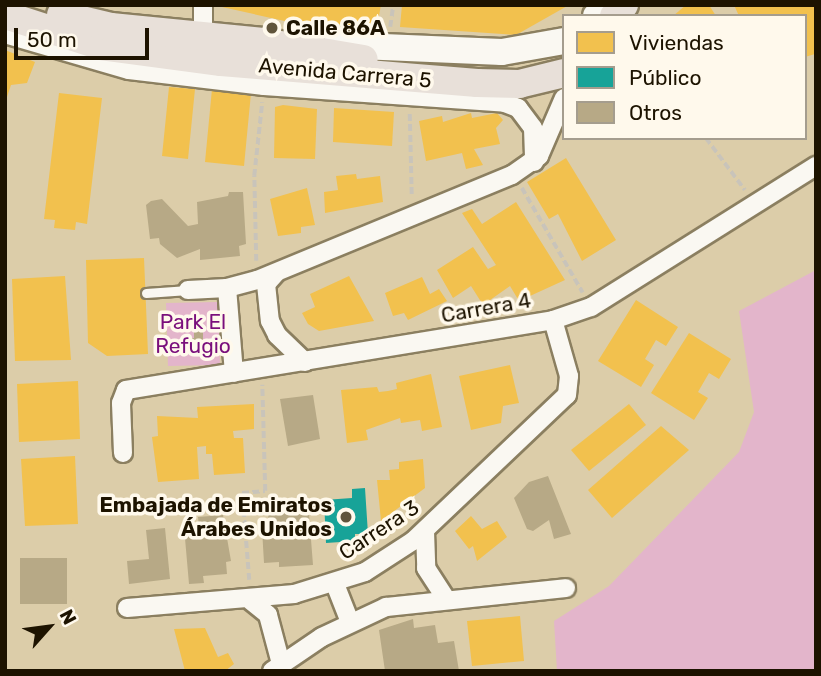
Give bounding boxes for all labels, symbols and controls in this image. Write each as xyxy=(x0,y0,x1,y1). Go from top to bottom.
scale bar xyxy=(18,14,152,58)
legend xyxy=(562,14,807,140)
place label: Calle 86A xyxy=(286,15,385,41)
marker: Calle 86A xyxy=(264,20,280,36)
text: 50 m xyxy=(27,27,77,52)
text: Viviendas xyxy=(629,30,724,55)
street label: Avenida Carrera 5 xyxy=(257,53,433,93)
text: Público xyxy=(629,65,701,90)
text: Otros xyxy=(629,100,682,125)
street label: Carrera 4 xyxy=(439,288,533,328)
park label: Park El Refugio xyxy=(155,309,231,359)
place label: Embajada de Emiratos Árabes Unidos xyxy=(99,492,332,542)
street label: Carrera 3 xyxy=(334,495,424,565)
marker: Embajada de Emiratos Árabes Unidos xyxy=(338,509,354,525)
north arrow xyxy=(14,592,84,662)
text: N xyxy=(55,605,81,628)

